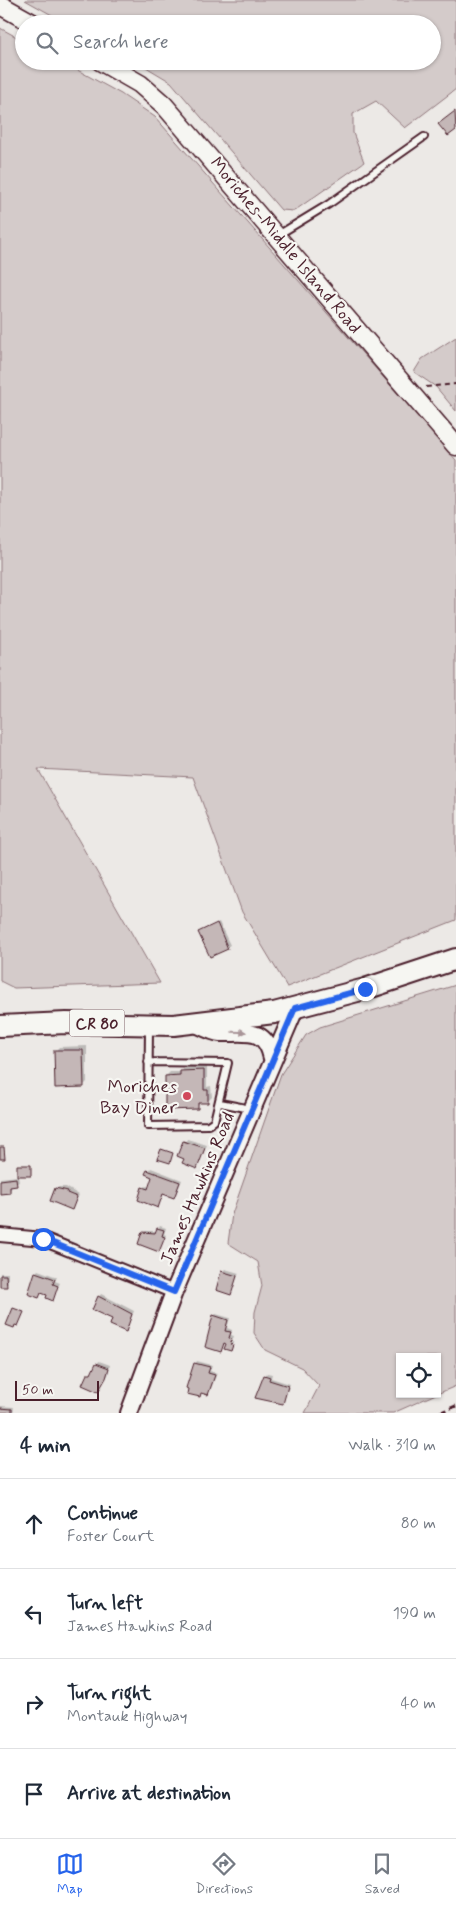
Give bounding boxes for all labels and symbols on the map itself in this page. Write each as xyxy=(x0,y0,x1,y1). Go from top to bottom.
street label: Moriches-Middle Island Road xyxy=(204,152,366,339)
route end xyxy=(354,978,377,1001)
road number: CR 80 xyxy=(70,1010,124,1036)
one-way arrow xyxy=(232,1029,248,1037)
place label: Moriches Bay Diner xyxy=(100,1075,178,1120)
marker: Moriches Bay Diner xyxy=(181,1090,193,1102)
street label: James Hawkins Road xyxy=(155,1109,241,1268)
route start xyxy=(32,1228,55,1251)
scale bar xyxy=(15,1378,99,1401)

